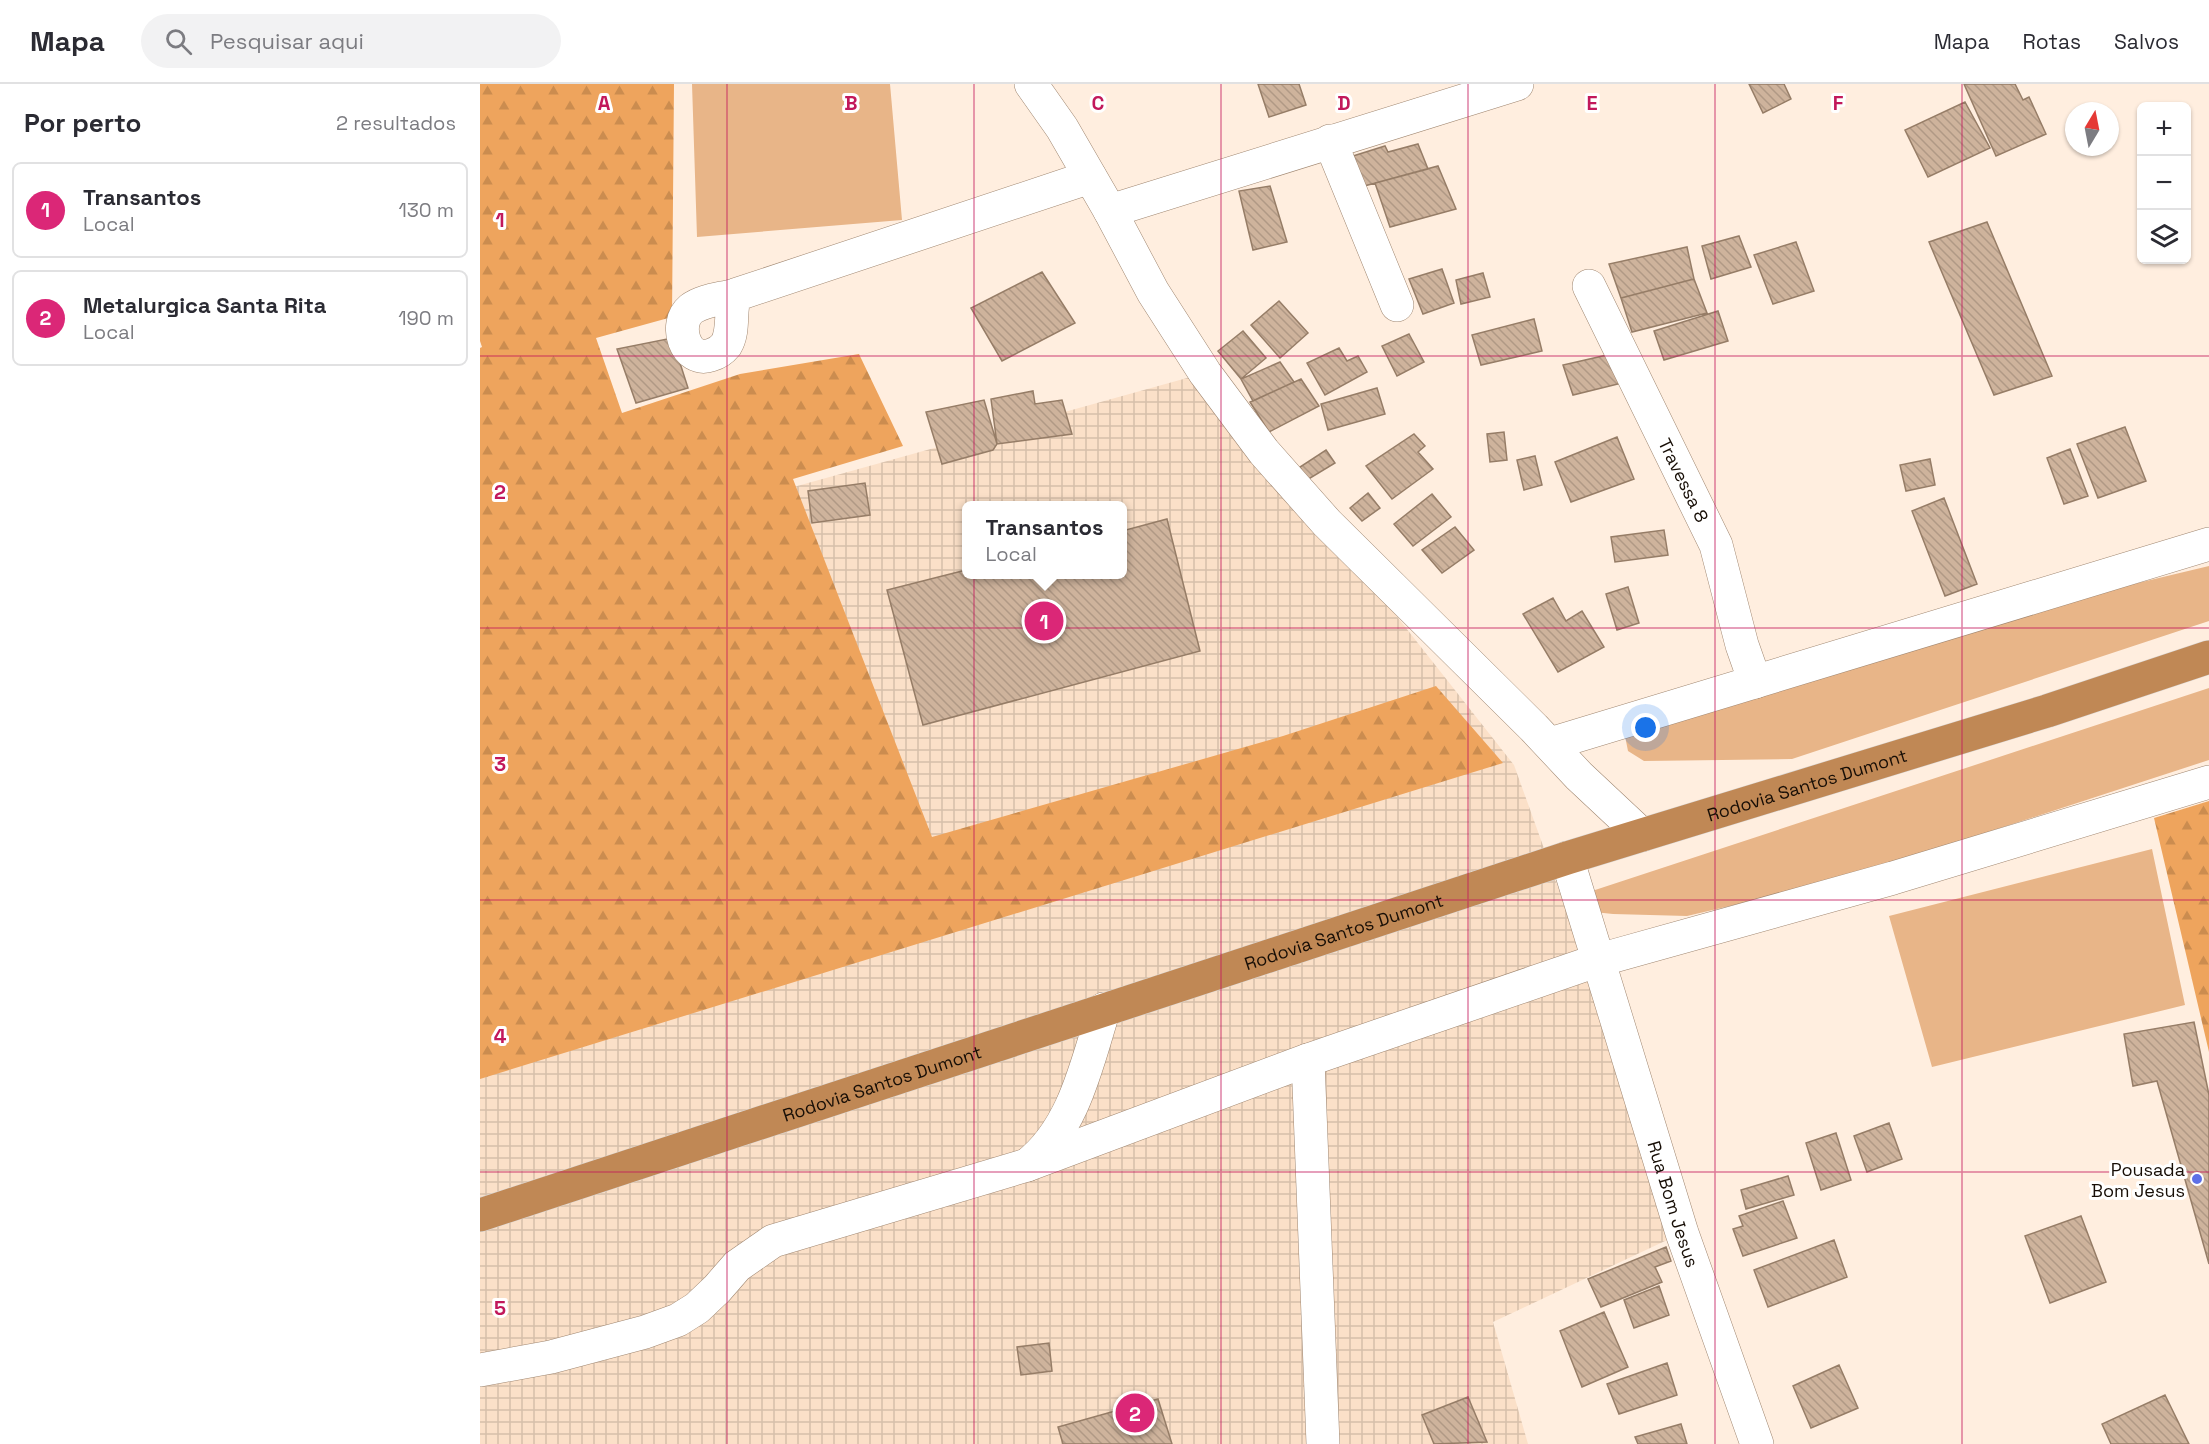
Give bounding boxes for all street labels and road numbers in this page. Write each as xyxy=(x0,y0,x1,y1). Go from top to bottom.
street label: Travessa 8 xyxy=(1654,434,1714,526)
street label: Rodovia Santos Dumont xyxy=(1704,743,1910,826)
street label: Rodovia Santos Dumont xyxy=(1241,888,1446,975)
street label: Rodovia Santos Dumont xyxy=(779,1040,984,1126)
street label: Rua Bom Jesus xyxy=(1643,1138,1705,1270)

